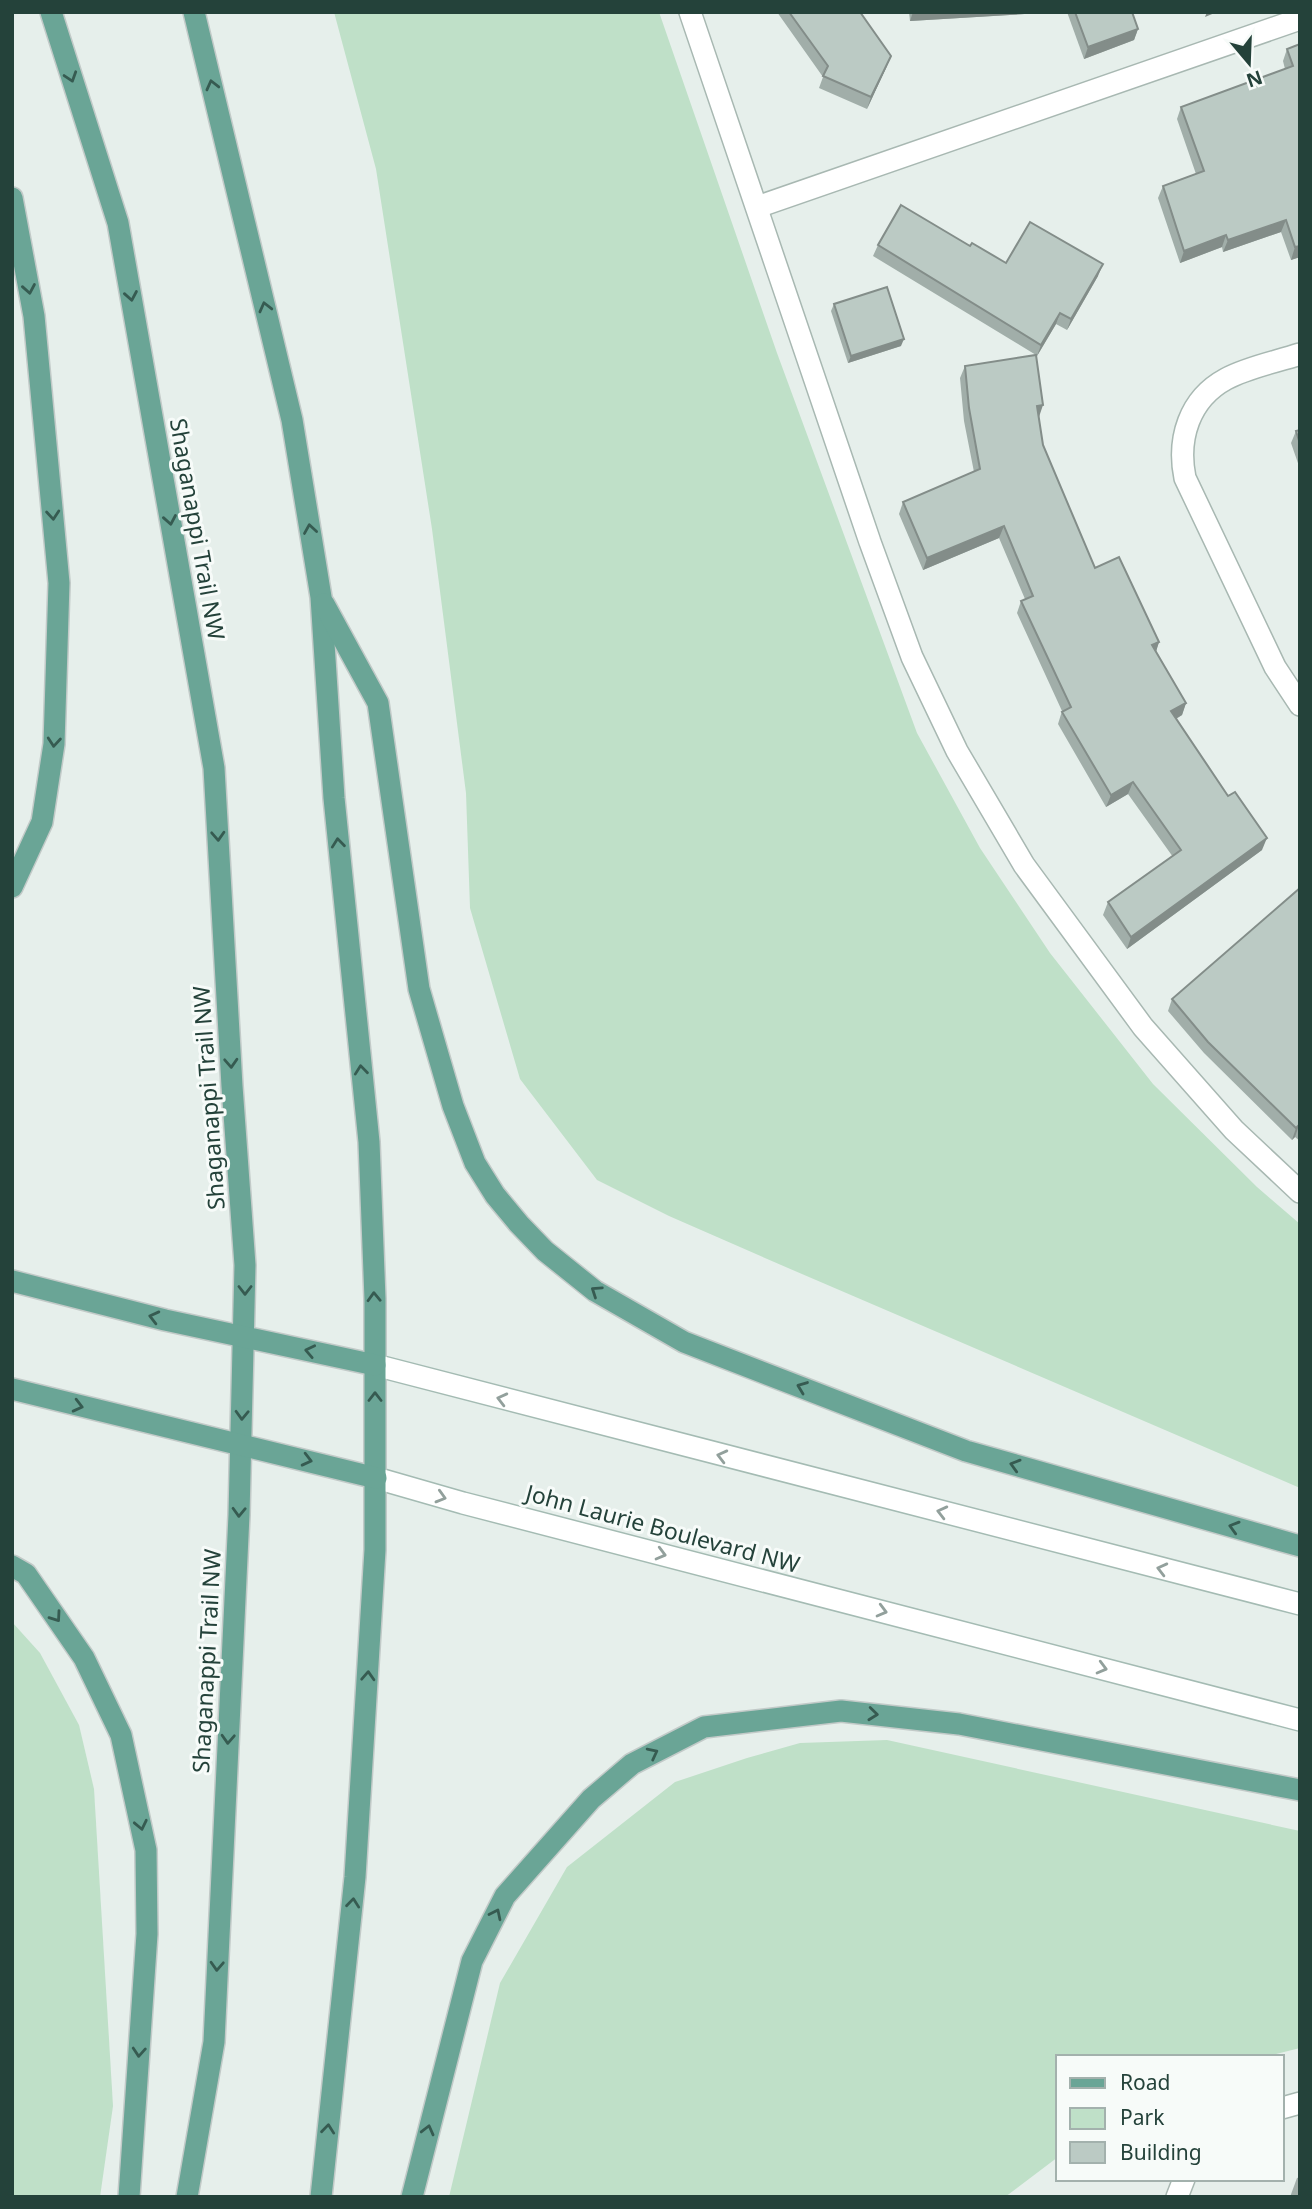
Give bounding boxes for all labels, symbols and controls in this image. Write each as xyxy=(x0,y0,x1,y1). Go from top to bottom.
north arrow xyxy=(1214,28,1284,98)
text: N xyxy=(1243,64,1266,94)
one-way arrow xyxy=(63,71,78,83)
one-way arrow xyxy=(206,80,220,92)
one-way arrow xyxy=(21,283,36,295)
one-way arrow xyxy=(123,291,138,302)
one-way arrow xyxy=(259,301,273,313)
street label: Shaganappi Trail NW xyxy=(163,416,233,643)
one-way arrow xyxy=(45,510,60,521)
one-way arrow xyxy=(162,515,177,526)
one-way arrow xyxy=(303,524,318,535)
one-way arrow xyxy=(47,737,62,748)
one-way arrow xyxy=(210,831,225,842)
one-way arrow xyxy=(331,837,346,849)
street label: Shaganappi Trail NW xyxy=(184,984,232,1211)
one-way arrow xyxy=(223,1058,238,1069)
one-way arrow xyxy=(354,1064,369,1075)
one-way arrow xyxy=(237,1285,253,1296)
one-way arrow xyxy=(591,1287,604,1299)
one-way arrow xyxy=(367,1291,382,1302)
one-way arrow xyxy=(148,1311,160,1325)
one-way arrow xyxy=(304,1344,316,1359)
one-way arrow xyxy=(796,1382,808,1396)
one-way arrow xyxy=(367,1391,383,1402)
one-way arrow xyxy=(496,1393,508,1407)
one-way arrow xyxy=(72,1398,84,1412)
one-way arrow xyxy=(235,1409,250,1420)
one-way arrow xyxy=(716,1450,728,1464)
one-way arrow xyxy=(301,1452,313,1466)
one-way arrow xyxy=(1009,1459,1021,1473)
street label: John Laurie Boulevard NW xyxy=(521,1475,804,1580)
one-way arrow xyxy=(435,1488,447,1503)
one-way arrow xyxy=(936,1506,948,1520)
one-way arrow xyxy=(232,1507,247,1518)
one-way arrow xyxy=(1228,1521,1240,1535)
one-way arrow xyxy=(655,1546,667,1560)
street label: Shaganappi Trail NW xyxy=(184,1548,228,1774)
one-way arrow xyxy=(1157,1563,1169,1577)
one-way arrow xyxy=(875,1603,887,1617)
one-way arrow xyxy=(48,1609,60,1622)
one-way arrow xyxy=(1096,1660,1108,1674)
one-way arrow xyxy=(360,1670,375,1681)
one-way arrow xyxy=(867,1707,879,1722)
one-way arrow xyxy=(221,1734,236,1745)
one-way arrow xyxy=(646,1748,658,1762)
one-way arrow xyxy=(132,1819,147,1831)
one-way arrow xyxy=(345,1897,360,1909)
one-way arrow xyxy=(487,1909,501,1921)
one-way arrow xyxy=(210,1961,225,1972)
one-way arrow xyxy=(132,2046,147,2057)
legend xyxy=(1056,2055,1284,2181)
text: Road xyxy=(1120,2068,1170,2096)
text: Park xyxy=(1120,2103,1165,2131)
one-way arrow xyxy=(320,2123,335,2134)
one-way arrow xyxy=(420,2125,434,2137)
text: Building xyxy=(1120,2138,1202,2166)

